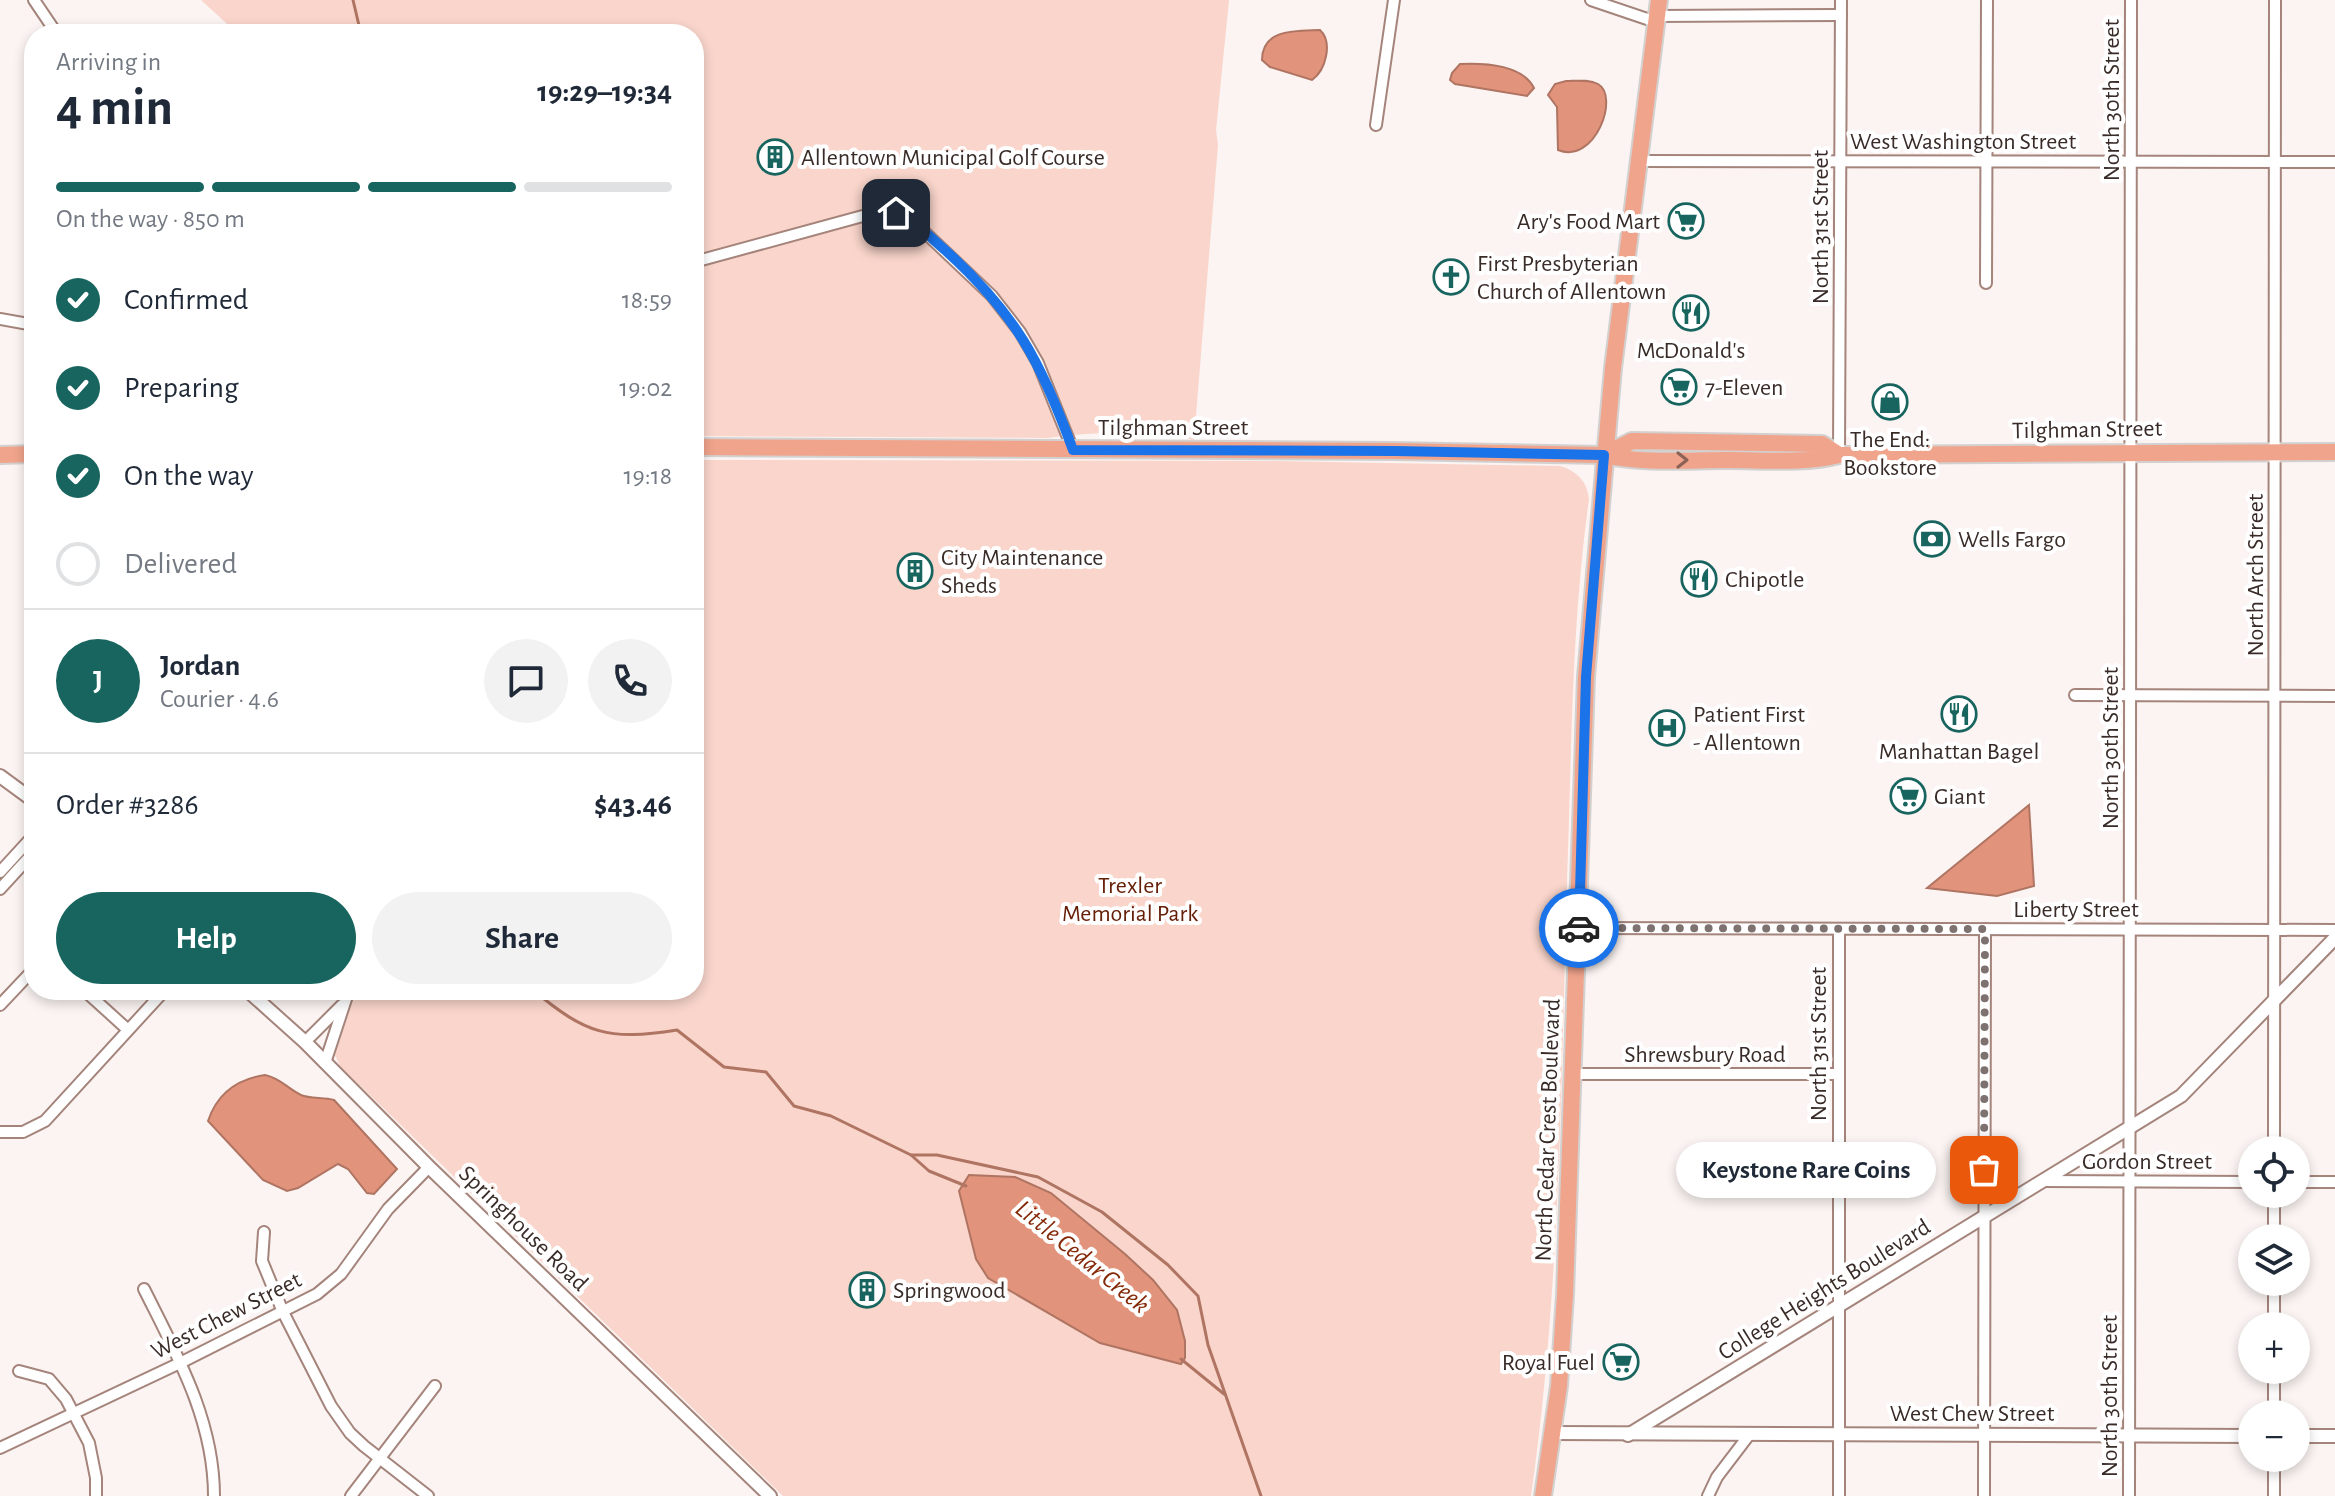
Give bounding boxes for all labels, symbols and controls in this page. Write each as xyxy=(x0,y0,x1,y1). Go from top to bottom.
street label: North 30th Street xyxy=(2100,18,2124,181)
text: Arriving in xyxy=(56,49,161,75)
text: 19:29–19:34 xyxy=(537,77,672,107)
text: 4 min xyxy=(56,82,173,134)
street label: West Washington Street xyxy=(1850,130,2076,154)
building icon: Allentown Municipal Golf Course xyxy=(756,138,794,176)
place label: Allentown Municipal Golf Course xyxy=(801,146,1105,170)
street label: North 31st Street xyxy=(1809,149,1833,304)
pin xyxy=(862,179,930,247)
icon: home xyxy=(874,191,918,235)
supermarket icon: Ary's Food Mart xyxy=(1667,202,1705,240)
text: On the way · 850 m xyxy=(56,206,245,232)
place label: Ary's Food Mart xyxy=(1517,210,1660,234)
place label: First Presbyterian Church of Allentown xyxy=(1477,252,1666,304)
church icon: First Presbyterian Church of Allentown xyxy=(1432,258,1470,296)
icon: check xyxy=(56,278,100,322)
text: Confirmed xyxy=(124,285,248,315)
text: 18:59 xyxy=(622,287,672,313)
restaurant icon: McDonald's xyxy=(1672,294,1710,332)
place label: McDonald's xyxy=(1637,339,1745,363)
icon: check xyxy=(56,366,100,410)
supermarket icon: 7-Eleven xyxy=(1660,368,1698,406)
text: Preparing xyxy=(124,373,239,403)
text: 19:02 xyxy=(619,375,672,401)
place label: 7-Eleven xyxy=(1705,376,1783,400)
shop icon: The End: Bookstore xyxy=(1871,383,1909,421)
street label: Tilghman Street xyxy=(1098,416,1248,440)
street label: Tilghman Street xyxy=(2012,417,2163,443)
place label: The End: Bookstore xyxy=(1843,428,1937,480)
one-way arrow xyxy=(1676,451,1689,469)
icon: check xyxy=(56,454,100,498)
text: On the way xyxy=(124,461,253,491)
text: 19:18 xyxy=(624,463,672,489)
street label: North Arch Street xyxy=(2244,493,2268,656)
bank icon: Wells Fargo xyxy=(1913,520,1951,558)
place label: Wells Fargo xyxy=(1958,528,2066,552)
place label: City Maintenance Sheds xyxy=(941,546,1103,598)
text: Delivered xyxy=(124,549,237,579)
building icon: City Maintenance Sheds xyxy=(896,552,934,590)
restaurant icon: Chipotle xyxy=(1680,560,1718,598)
place label: Chipotle xyxy=(1725,568,1804,592)
button: chat xyxy=(484,639,568,723)
button: phone xyxy=(588,639,672,723)
text: Jordan xyxy=(160,651,240,681)
text: J xyxy=(93,666,103,696)
street label: North 30th Street xyxy=(2099,666,2123,829)
text: Courier · 4.6 xyxy=(160,686,279,712)
restaurant icon: Manhattan Bagel xyxy=(1940,695,1978,733)
place label: Patient First - Allentown xyxy=(1693,703,1805,755)
hospital icon: Patient First - Allentown xyxy=(1648,709,1686,747)
place label: Manhattan Bagel xyxy=(1879,740,2039,764)
supermarket icon: Giant xyxy=(1889,777,1927,815)
place label: Giant xyxy=(1934,785,1985,809)
text: Order #3286 xyxy=(56,790,199,820)
text: $43.46 xyxy=(594,790,672,820)
park label: Trexler Memorial Park xyxy=(1062,874,1198,926)
courier xyxy=(1539,888,1619,968)
button: Help xyxy=(56,892,356,984)
button: Share xyxy=(372,892,672,984)
street label: Liberty Street xyxy=(2013,898,2139,922)
icon: car xyxy=(1557,906,1601,950)
street label: North 31st Street xyxy=(1807,966,1831,1121)
street label: North Cedar Crest Boulevard xyxy=(1531,998,1565,1262)
street label: Shrewsbury Road xyxy=(1624,1043,1786,1067)
pin xyxy=(1950,1136,2018,1204)
map controls xyxy=(2238,1136,2310,1472)
button: locate xyxy=(2238,1136,2310,1208)
callout: Keystone Rare Coins xyxy=(1676,1142,1936,1198)
icon: bag xyxy=(1962,1148,2006,1192)
street label: Gordon Street xyxy=(2082,1150,2212,1174)
text: Keystone Rare Coins xyxy=(1702,1157,1910,1183)
street label: Springhouse Road xyxy=(454,1161,592,1296)
water label: Little Cedar Creek xyxy=(1011,1195,1154,1318)
street label: College Heights Boulevard xyxy=(1714,1215,1935,1365)
button: layers xyxy=(2238,1224,2310,1296)
street label: West Chew Street xyxy=(148,1268,306,1364)
building icon: Springwood xyxy=(848,1271,886,1309)
place label: Springwood xyxy=(893,1279,1006,1303)
button: + xyxy=(2238,1312,2310,1384)
street label: North 30th Street xyxy=(2098,1314,2122,1477)
supermarket icon: Royal Fuel xyxy=(1602,1343,1640,1381)
place label: Royal Fuel xyxy=(1502,1351,1595,1375)
button: − xyxy=(2238,1400,2310,1472)
street label: West Chew Street xyxy=(1890,1402,2055,1426)

